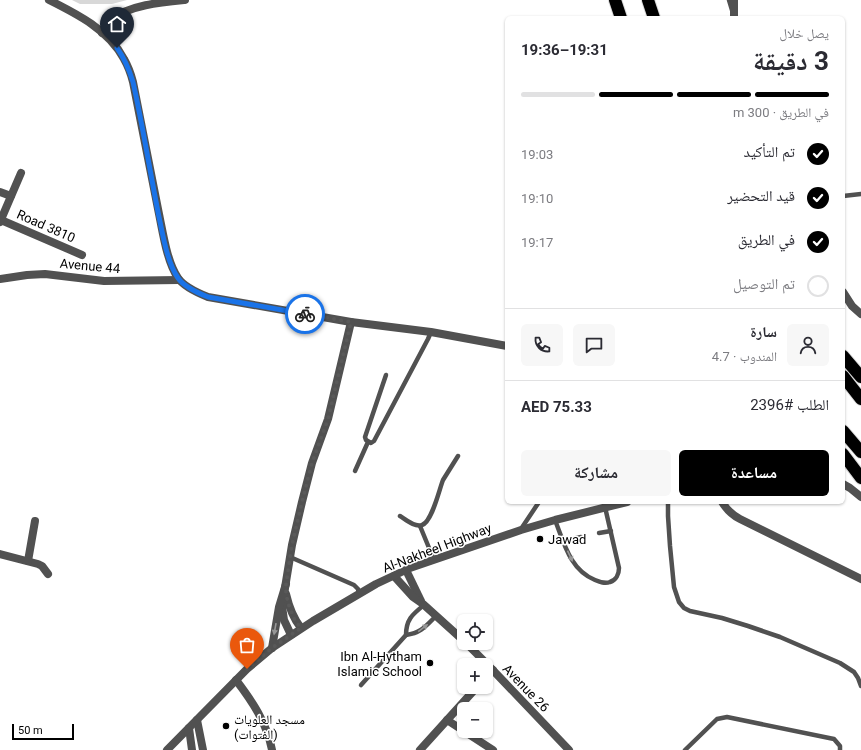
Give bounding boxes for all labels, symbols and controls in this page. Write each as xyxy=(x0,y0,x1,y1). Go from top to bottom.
pin xyxy=(100,7.0,134,48)
icon: home xyxy=(106,13,128,35)
text: يصل خلال xyxy=(780,26,829,41)
text: 19:31–19:36 xyxy=(521,41,608,59)
text: 3 دقيقة xyxy=(753,46,829,76)
text: في الطريق · 300 m xyxy=(733,105,829,120)
text: تم التأكيد xyxy=(744,143,795,161)
icon: check xyxy=(807,143,829,165)
text: 19:03 xyxy=(521,147,553,162)
text: قيد التحضير xyxy=(727,187,795,205)
icon: check xyxy=(807,187,829,209)
text: 19:10 xyxy=(521,191,553,206)
street label: Road 3810 xyxy=(15,206,77,246)
text: في الطريق xyxy=(738,231,795,249)
icon: check xyxy=(807,231,829,253)
text: 19:17 xyxy=(521,235,553,250)
street label: Avenue 44 xyxy=(59,256,121,276)
text: تم التوصيل xyxy=(733,275,795,293)
courier xyxy=(285,294,325,334)
icon: bike xyxy=(294,303,316,325)
text: سارة xyxy=(750,323,777,341)
button: phone xyxy=(521,324,563,366)
button: chat xyxy=(573,324,615,366)
button: person xyxy=(787,324,829,366)
text: المندوب · 4.7 xyxy=(712,349,777,364)
text: الطلب #2396 xyxy=(750,396,829,414)
text: AED 75.33 xyxy=(521,398,592,416)
button: مشاركة xyxy=(521,450,671,496)
button: مساعدة xyxy=(679,450,829,496)
street label: Al-Nakheel Highway xyxy=(380,520,494,576)
place label: Jawad xyxy=(548,532,586,547)
marker: Jawad xyxy=(535,534,545,544)
one-way arrow xyxy=(567,550,573,562)
map controls xyxy=(457,614,493,738)
button: locate xyxy=(457,614,493,650)
one-way arrow xyxy=(272,623,278,635)
one-way arrow xyxy=(417,624,428,633)
pin xyxy=(230,628,264,669)
icon: bag xyxy=(236,634,258,656)
place label: Ibn Al-Hytham Islamic School xyxy=(337,649,422,679)
marker: Ibn Al-Hytham Islamic School xyxy=(425,658,435,668)
button: + xyxy=(457,658,493,694)
street label: Avenue 26 xyxy=(500,661,552,715)
button: − xyxy=(457,702,493,738)
place label: مسجد العلويات (الفتوات) xyxy=(234,712,305,743)
marker: مسجد العلويات (الفتوات) xyxy=(221,721,231,731)
scale bar xyxy=(12,722,74,741)
text: 50 m xyxy=(18,724,43,737)

